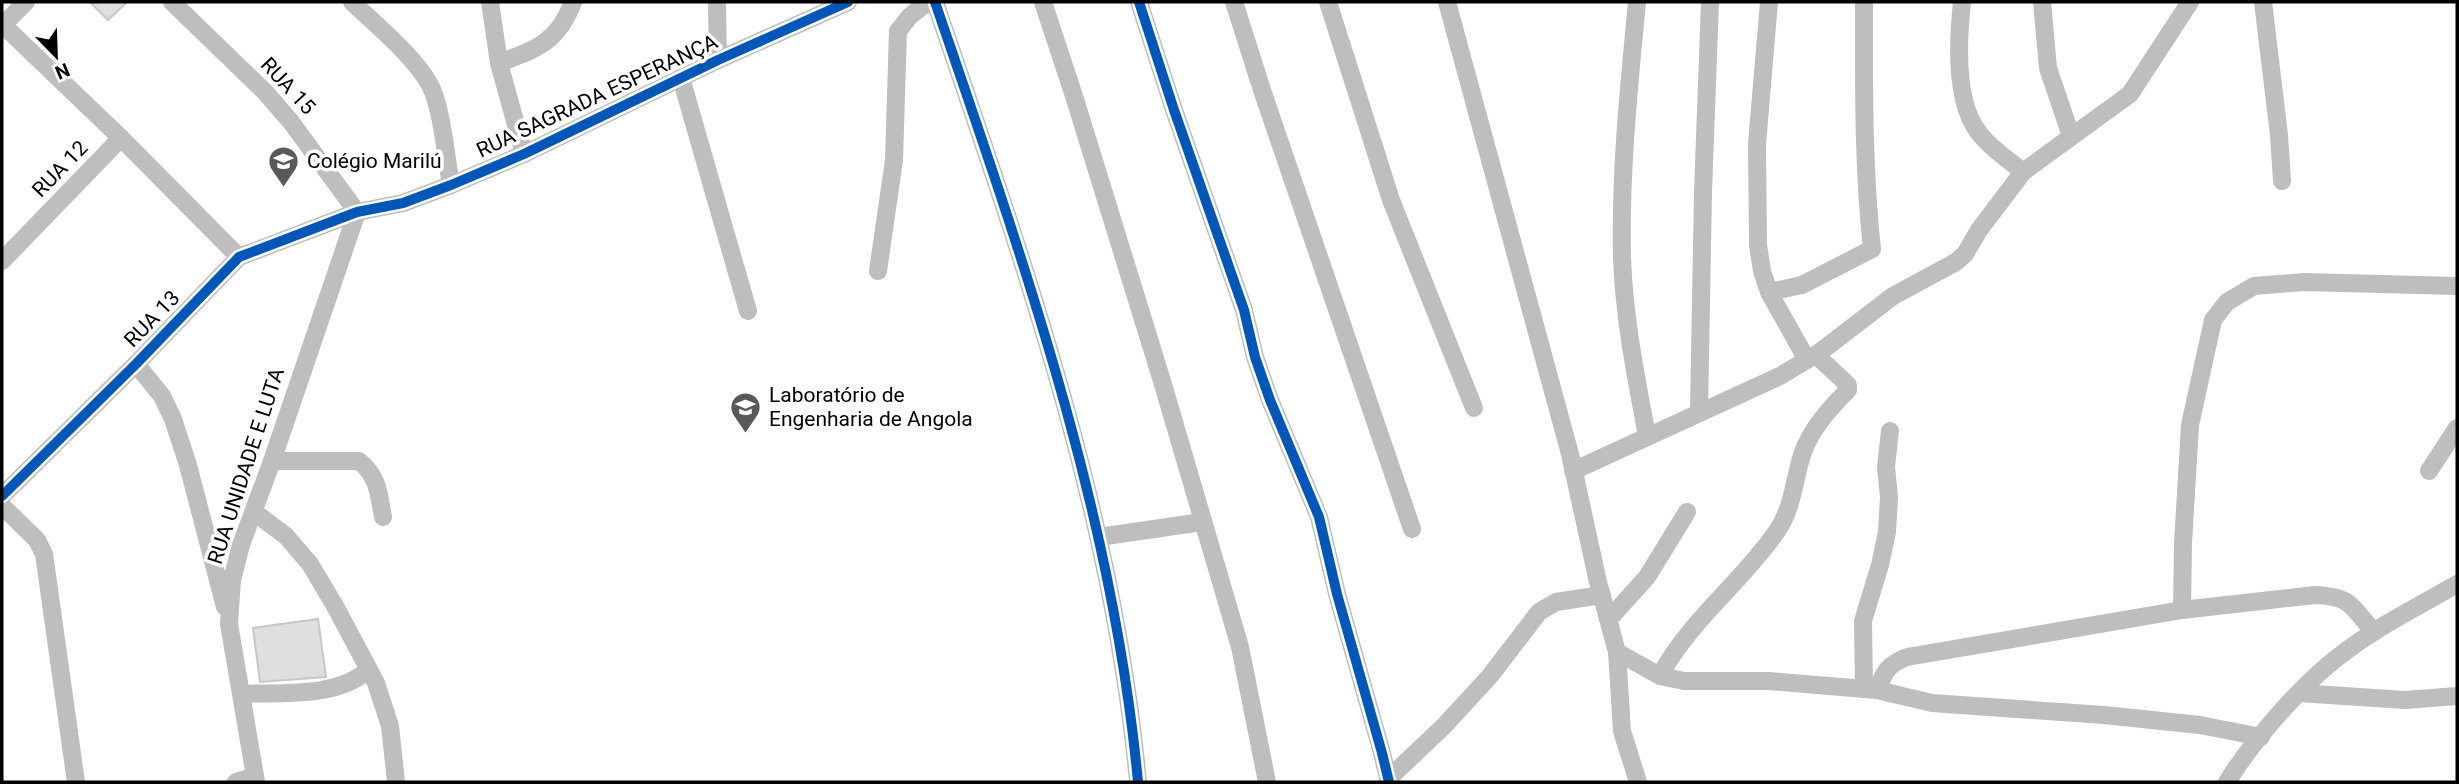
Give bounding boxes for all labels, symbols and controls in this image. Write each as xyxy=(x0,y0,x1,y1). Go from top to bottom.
north arrow xyxy=(21,21,91,91)
street label: RUA SAGRADA ESPERANÇA xyxy=(473,29,722,163)
street label: RUA 15 xyxy=(256,53,320,119)
text: N xyxy=(52,58,73,84)
street label: RUA 12 xyxy=(27,136,93,202)
school or university icon: Colégio Marilú xyxy=(267,144,301,188)
place label: Colégio Marilú xyxy=(307,149,442,173)
street label: RUA 13 xyxy=(119,286,185,352)
street label: RUA UNIDADE E LUTA xyxy=(203,365,289,567)
place label: Laboratório de Engenharia de Angola xyxy=(769,383,973,431)
school or university icon: Laboratório de Engenharia de Angola xyxy=(729,390,763,434)

